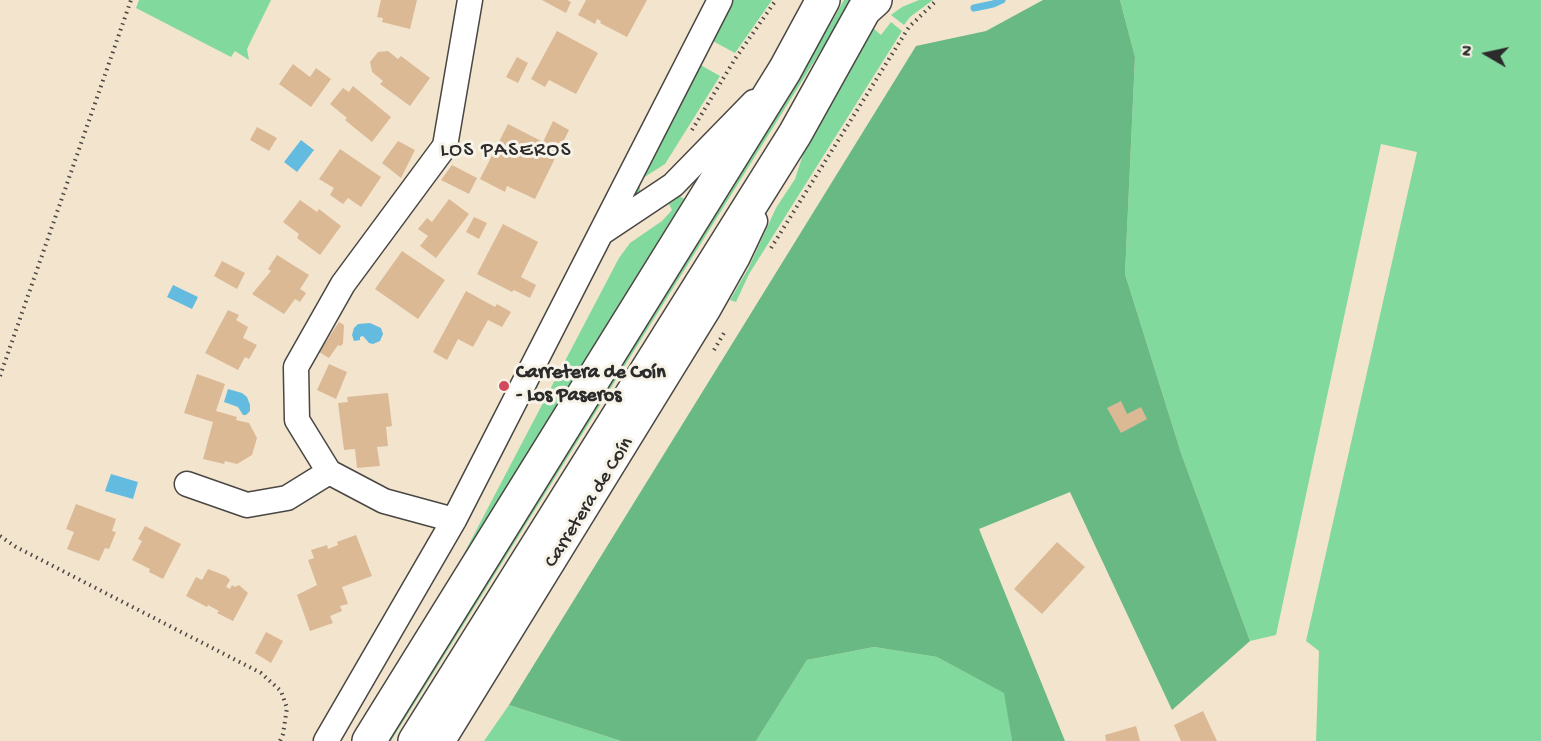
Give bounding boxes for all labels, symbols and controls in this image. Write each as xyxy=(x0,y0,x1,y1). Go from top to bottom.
north arrow xyxy=(1457,24,1517,84)
text: N xyxy=(1459,44,1479,58)
district label: LOS PASEROS xyxy=(440,139,572,165)
place label: Carretera de Coín - Los Paseros xyxy=(516,362,666,409)
marker: Carretera de Coín - Los Paseros xyxy=(497,379,511,393)
street label: Carretera de Coín xyxy=(540,433,640,573)

